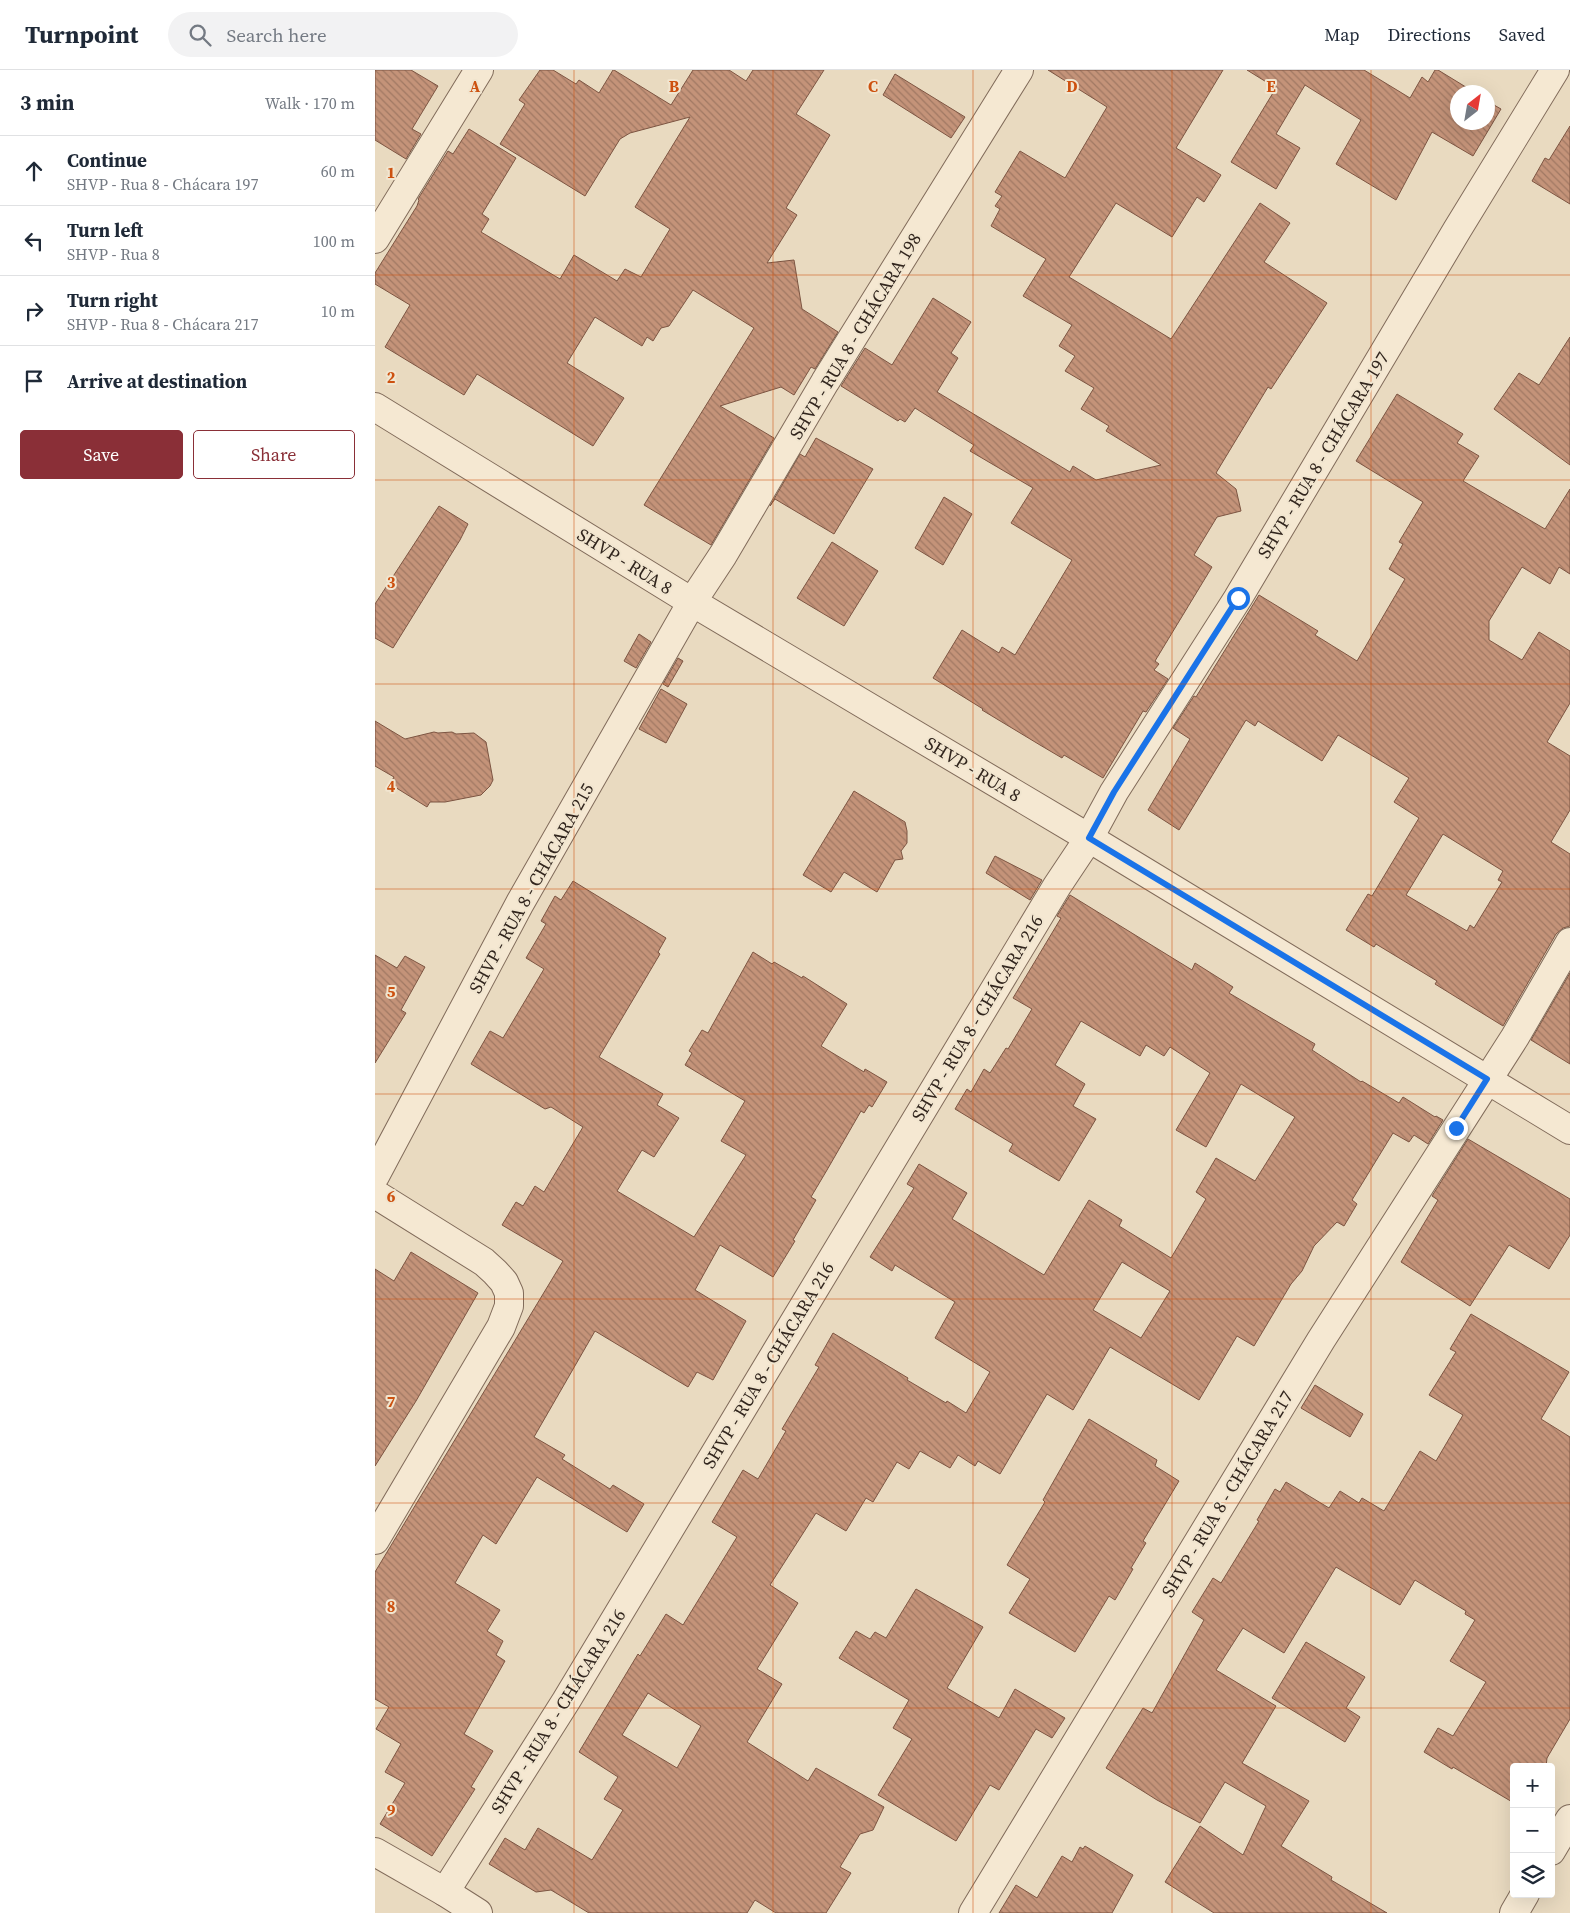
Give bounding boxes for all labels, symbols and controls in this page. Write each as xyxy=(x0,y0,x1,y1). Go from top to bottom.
search box xyxy=(168,12,518,57)
text: Turnpoint xyxy=(25,18,138,51)
icon: search xyxy=(186,21,214,49)
text: Search here xyxy=(226,22,327,48)
text: Map xyxy=(1324,22,1360,47)
text: Directions xyxy=(1388,22,1471,47)
text: Saved xyxy=(1499,22,1545,47)
text: A xyxy=(470,75,481,97)
text: B xyxy=(669,75,680,97)
text: C xyxy=(868,75,878,97)
text: D xyxy=(1066,75,1078,97)
text: E xyxy=(1266,75,1276,97)
north arrow xyxy=(1450,85,1495,130)
text: 3 min xyxy=(20,88,75,117)
text: Walk · 170 m xyxy=(265,92,355,114)
text: Continue xyxy=(67,147,147,173)
icon: ahead xyxy=(20,157,48,185)
text: 60 m xyxy=(321,160,355,182)
text: 1 xyxy=(387,161,395,183)
text: SHVP - Rua 8 - Chácara 197 xyxy=(67,173,258,195)
text: Turn left xyxy=(67,217,143,243)
icon: left xyxy=(20,227,48,255)
street label: SHVP - RUA 8 - CHÁCARA 198 xyxy=(783,228,927,444)
text: 100 m xyxy=(313,230,355,252)
text: SHVP - Rua 8 xyxy=(67,243,160,265)
text: Turn right xyxy=(67,287,158,313)
icon: right xyxy=(20,297,48,325)
text: 10 m xyxy=(321,300,355,322)
text: SHVP - Rua 8 - Chácara 217 xyxy=(67,313,258,335)
street label: SHVP - RUA 8 - CHÁCARA 197 xyxy=(1251,347,1395,563)
text: 2 xyxy=(387,366,396,388)
icon: arrive xyxy=(20,367,48,395)
text: Arrive at destination xyxy=(67,368,247,394)
button: Save xyxy=(20,430,183,479)
button: Share xyxy=(193,430,355,479)
street label: SHVP - RUA 8 xyxy=(573,522,677,600)
text: 3 xyxy=(387,571,396,593)
route start xyxy=(1227,587,1250,610)
street label: SHVP - RUA 8 xyxy=(920,730,1026,808)
text: 4 xyxy=(387,775,396,797)
street label: SHVP - RUA 8 - CHÁCARA 215 xyxy=(463,778,599,998)
street label: SHVP - RUA 8 - CHÁCARA 216 xyxy=(905,910,1049,1126)
text: 5 xyxy=(387,980,396,1002)
route end xyxy=(1445,1117,1468,1140)
text: 6 xyxy=(387,1185,396,1207)
street label: SHVP - RUA 8 - CHÁCARA 216 xyxy=(696,1257,840,1473)
street label: SHVP - RUA 8 - CHÁCARA 217 xyxy=(1155,1386,1299,1602)
text: 7 xyxy=(387,1390,396,1412)
text: 8 xyxy=(387,1595,395,1617)
street label: SHVP - RUA 8 - CHÁCARA 216 xyxy=(485,1604,631,1818)
map controls xyxy=(1510,1763,1555,1898)
button: + xyxy=(1510,1763,1555,1808)
text: 9 xyxy=(387,1799,396,1821)
button: − xyxy=(1510,1808,1555,1853)
button: layers xyxy=(1510,1853,1555,1898)

